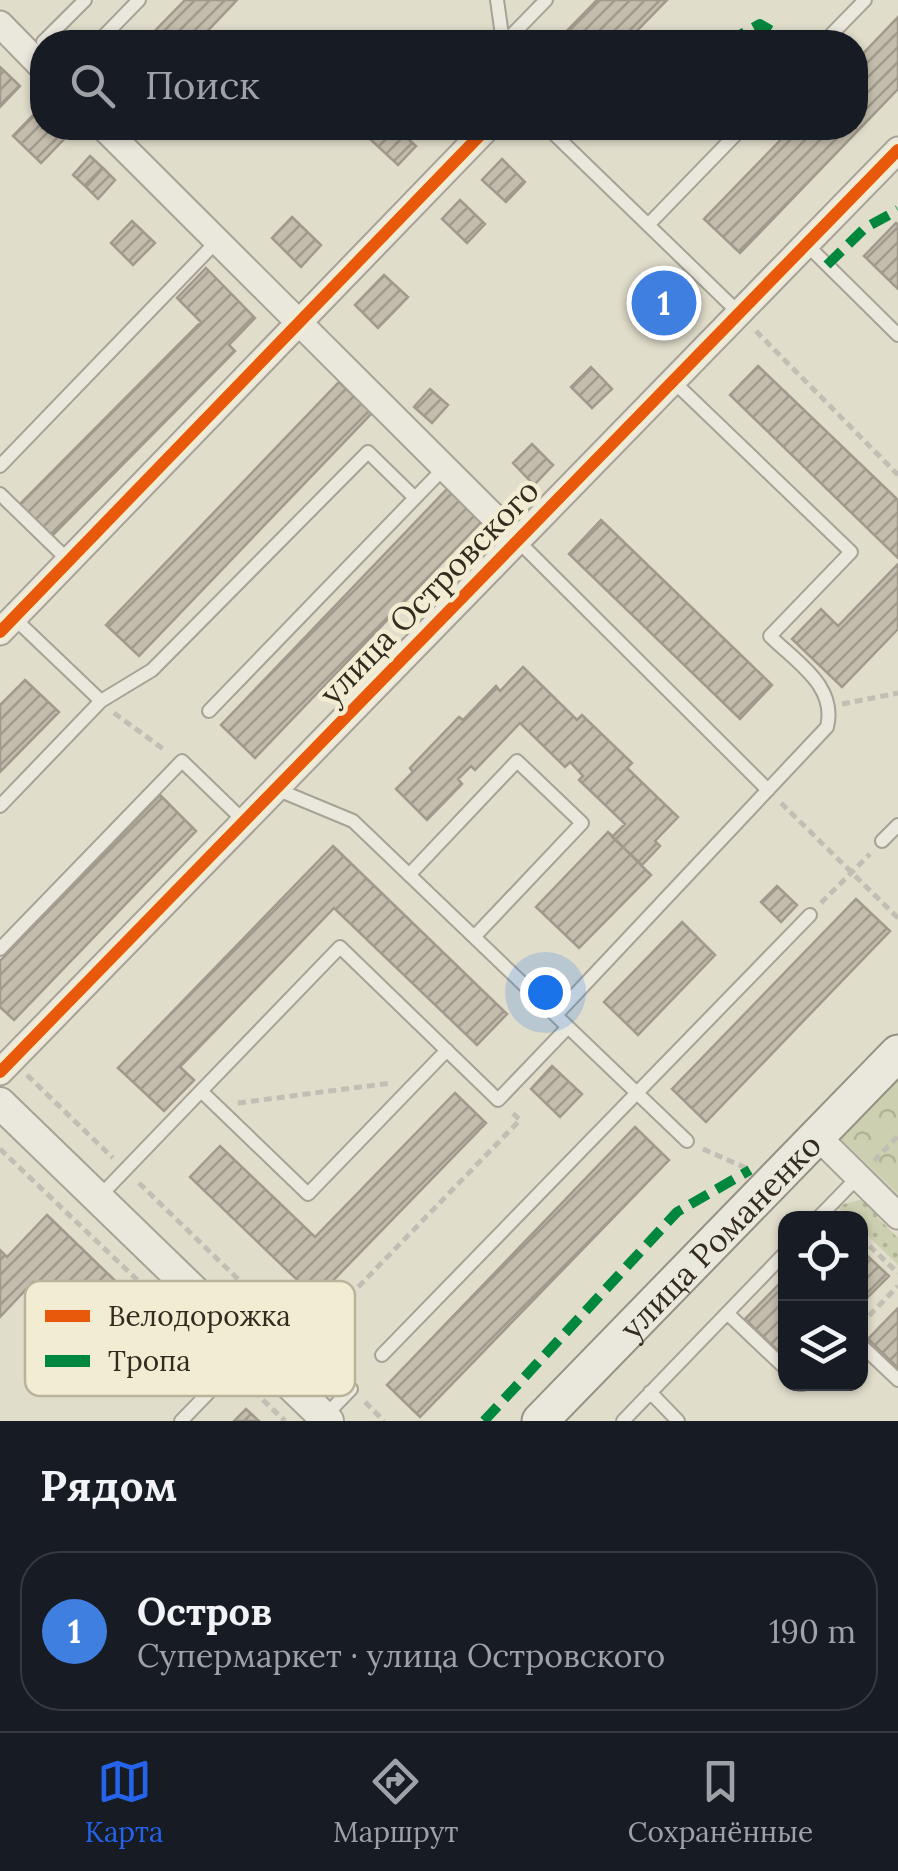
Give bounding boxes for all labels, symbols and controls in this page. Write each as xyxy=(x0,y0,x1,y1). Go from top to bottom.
search box xyxy=(30,30,868,140)
icon: search xyxy=(65,58,120,113)
text: Поиск xyxy=(145,61,260,109)
pin: 1 xyxy=(632,266,696,340)
street label: улица Островского xyxy=(311,470,547,714)
your location xyxy=(520,967,571,1018)
street label: улица Романенко xyxy=(610,1124,829,1348)
map controls xyxy=(778,1211,868,1391)
button: locate xyxy=(778,1211,868,1301)
legend xyxy=(25,1281,355,1396)
text: Велодорожка xyxy=(108,1298,291,1334)
button: layers xyxy=(778,1301,868,1391)
text: Тропа xyxy=(108,1343,191,1379)
text: Рядом xyxy=(40,1459,177,1513)
text: Остров xyxy=(137,1587,272,1635)
text: 1 xyxy=(68,1611,81,1652)
text: 190 m xyxy=(769,1611,856,1652)
text: Супермаркет · улица Островского xyxy=(137,1635,665,1676)
tab: Карта xyxy=(85,1754,163,1850)
tab: Маршрут xyxy=(333,1754,458,1850)
tab: Сохранённые xyxy=(628,1754,813,1850)

